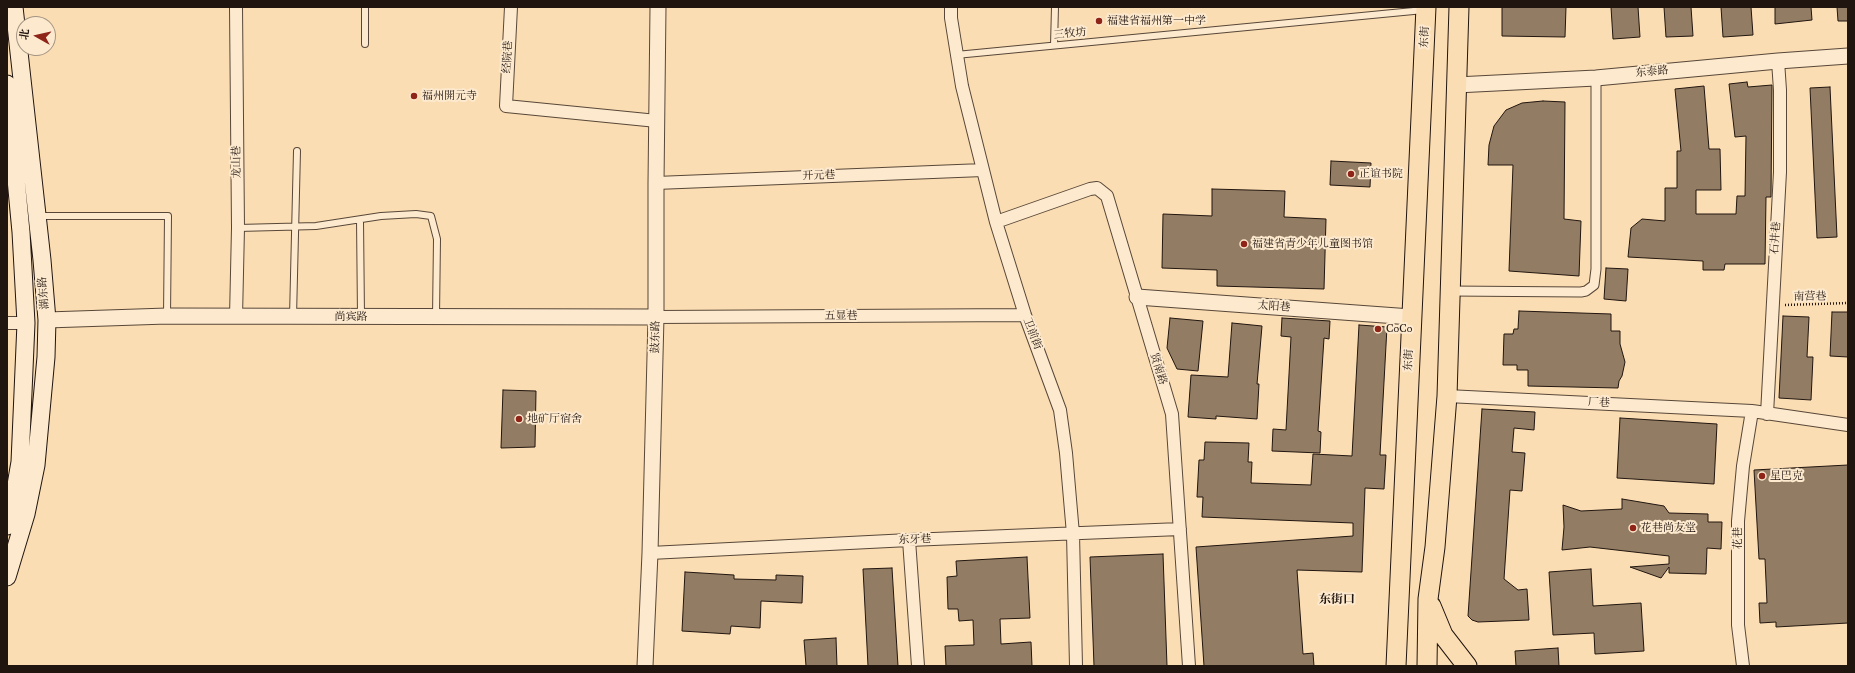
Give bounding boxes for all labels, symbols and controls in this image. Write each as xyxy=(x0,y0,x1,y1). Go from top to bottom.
place label: 福建省福州第一中学 xyxy=(1107,14,1206,28)
north arrow xyxy=(16,16,56,56)
marker: 福建省福州第一中学 xyxy=(1094,16,1104,26)
street label: 三牧坊 xyxy=(1053,26,1087,42)
street label: 东街 xyxy=(1418,26,1432,48)
text: 北 xyxy=(17,28,32,41)
street label: 经院巷 xyxy=(501,40,515,74)
street label: 东泰路 xyxy=(1635,64,1669,80)
place label: 福州開元寺 xyxy=(422,89,477,103)
marker: 福州開元寺 xyxy=(409,91,419,101)
street label: 龙山巷 xyxy=(230,145,244,179)
place label: 正谊书院 xyxy=(1359,167,1403,181)
street label: 开元巷 xyxy=(802,169,836,183)
marker: 正谊书院 xyxy=(1346,169,1356,179)
street label: 石井巷 xyxy=(1768,221,1784,255)
place label: 福建省青少年儿童图书馆 xyxy=(1252,237,1373,251)
marker: 福建省青少年儿童图书馆 xyxy=(1239,239,1249,249)
street label: 湖东路 xyxy=(36,276,52,310)
street label: 南营巷 xyxy=(1793,290,1827,304)
street label: 太阳巷 xyxy=(1257,299,1291,315)
street label: 五显巷 xyxy=(825,309,857,323)
street label: 尚宾路 xyxy=(335,310,367,324)
street label: 卫前街 xyxy=(1020,316,1044,352)
street label: 鼓东路 xyxy=(649,320,663,354)
place label: CoCo xyxy=(1386,322,1412,336)
marker: CoCo xyxy=(1373,324,1383,334)
street label: 东街 xyxy=(1402,349,1416,371)
street label: 贤南路 xyxy=(1147,351,1169,387)
street label: 厂巷 xyxy=(1588,396,1610,410)
place label: 地矿厅宿舍 xyxy=(527,412,582,426)
marker: 地矿厅宿舍 xyxy=(514,414,524,424)
place label: 星巴克 xyxy=(1770,469,1803,483)
marker: 星巴克 xyxy=(1757,471,1767,481)
place label: 花巷尚友堂 xyxy=(1641,521,1696,535)
marker: 花巷尚友堂 xyxy=(1628,523,1638,533)
street label: 花巷 xyxy=(1731,527,1745,549)
street label: 东牙巷 xyxy=(898,533,932,547)
district label: 东街口 xyxy=(1319,593,1355,607)

